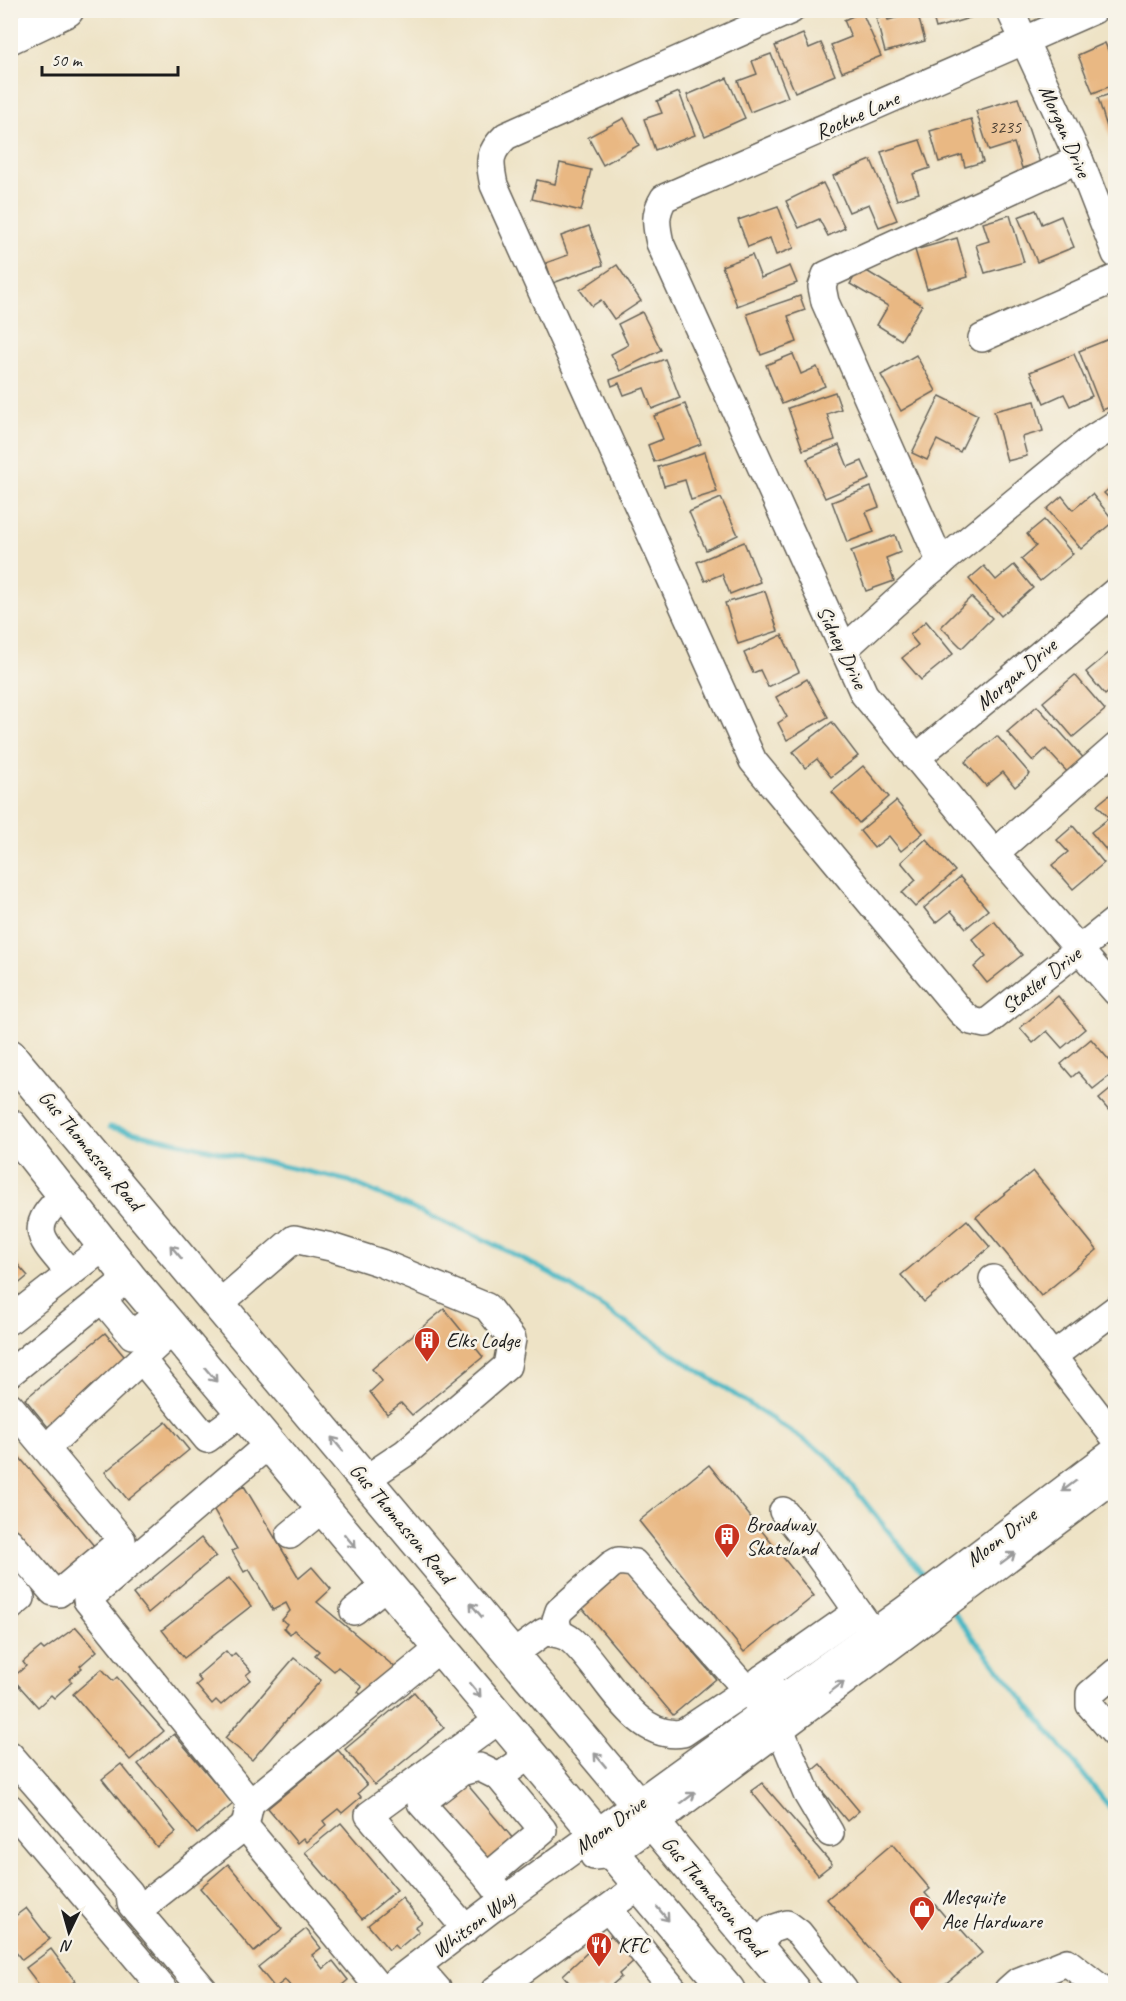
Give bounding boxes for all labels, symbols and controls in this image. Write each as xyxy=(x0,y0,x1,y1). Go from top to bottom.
scale bar xyxy=(42,39,178,77)
text: 50 m xyxy=(51,49,84,71)
street label: Morgan Drive xyxy=(1033,81,1098,183)
street label: Rockne Lane xyxy=(811,84,905,145)
house number: 3235 xyxy=(989,116,1022,138)
street label: Sidney Drive xyxy=(811,601,874,695)
street label: Morgan Drive xyxy=(970,631,1064,715)
street label: Statler Drive xyxy=(996,939,1088,1019)
street label: Gus Thomasson Road xyxy=(33,1085,151,1218)
one-way arrow xyxy=(169,1245,183,1260)
building icon: Elks Lodge xyxy=(412,1325,442,1363)
place label: Elks Lodge xyxy=(446,1327,521,1353)
one-way arrow xyxy=(204,1367,218,1382)
one-way arrow xyxy=(331,1437,344,1453)
street label: Gus Thomasson Road xyxy=(344,1458,462,1591)
one-way arrow xyxy=(1061,1479,1077,1492)
street label: Moon Drive xyxy=(960,1501,1043,1572)
place label: Broadway Skateland xyxy=(746,1511,821,1561)
building icon: Broadway Skateland xyxy=(712,1521,742,1559)
one-way arrow xyxy=(343,1533,357,1548)
one-way arrow xyxy=(1000,1552,1016,1565)
one-way arrow xyxy=(469,1602,482,1618)
one-way arrow xyxy=(829,1680,845,1693)
one-way arrow xyxy=(468,1682,482,1697)
one-way arrow xyxy=(594,1752,607,1768)
street label: Moon Drive xyxy=(569,1789,653,1860)
one-way arrow xyxy=(680,1792,696,1804)
street label: Gus Thomasson Road xyxy=(656,1831,774,1964)
street label: Whitson Way xyxy=(427,1884,521,1963)
place label: Mesquite Ace Hardware xyxy=(942,1884,1044,1934)
shop icon: Mesquite Ace Hardware xyxy=(907,1894,937,1932)
north arrow xyxy=(39,1902,99,1962)
one-way arrow xyxy=(656,1906,670,1921)
restaurant icon: KFC xyxy=(584,1930,614,1968)
place label: KFC xyxy=(618,1932,651,1958)
text: N xyxy=(59,1935,74,1956)

